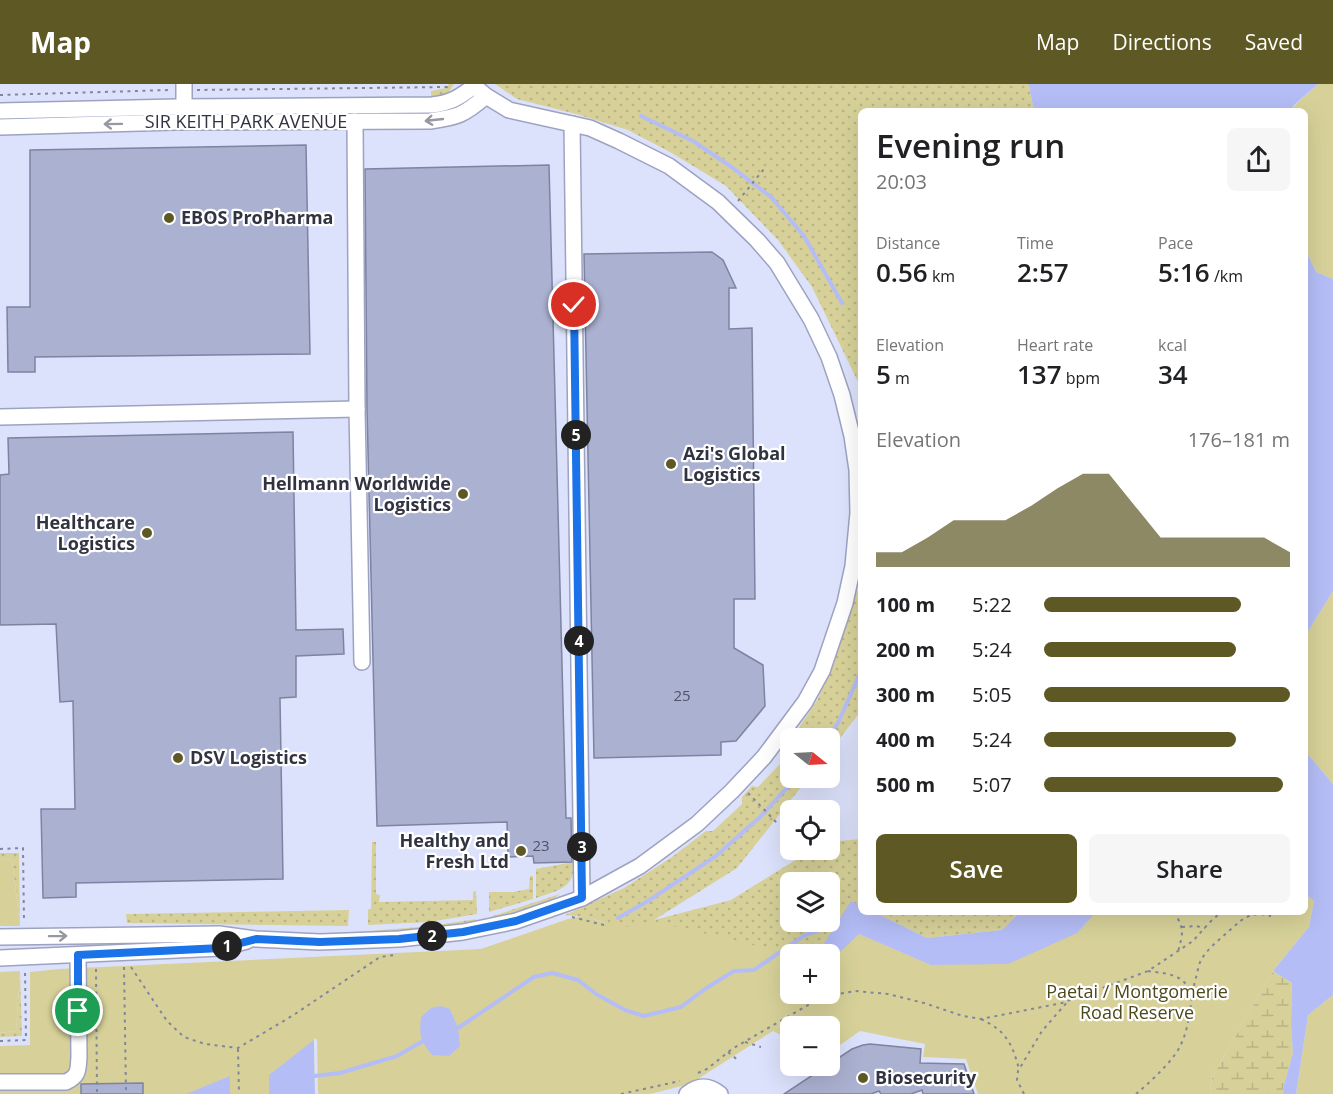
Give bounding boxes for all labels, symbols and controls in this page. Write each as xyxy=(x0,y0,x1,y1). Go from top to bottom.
text: Map xyxy=(30,23,91,61)
text: Map xyxy=(1036,28,1079,56)
text: Directions xyxy=(1112,28,1212,56)
text: Saved xyxy=(1245,28,1303,56)
street label: SIR KEITH PARK AVENUE xyxy=(145,109,347,133)
one-way arrow xyxy=(425,115,445,126)
one-way arrow xyxy=(104,118,124,130)
text: Evening run xyxy=(876,123,1065,168)
button: share xyxy=(1227,128,1290,191)
text: 20:03 xyxy=(876,168,927,195)
place label: EBOS ProPharma xyxy=(181,205,333,229)
marker: EBOS ProPharma xyxy=(162,211,176,225)
text: Distance xyxy=(876,232,940,254)
text: Time xyxy=(1017,232,1054,254)
text: Pace xyxy=(1158,232,1193,254)
text: 0.56 xyxy=(876,254,928,290)
text: 2:57 xyxy=(1017,254,1069,290)
text: 5:16 xyxy=(1158,254,1210,290)
text: km xyxy=(928,265,955,287)
text: /km xyxy=(1210,265,1243,287)
pin xyxy=(548,279,599,330)
icon: check xyxy=(557,288,590,321)
text: Elevation xyxy=(876,334,944,356)
text: Heart rate xyxy=(1017,334,1093,356)
text: kcal xyxy=(1158,334,1187,356)
text: 5 xyxy=(876,356,891,392)
text: 137 xyxy=(1017,356,1062,392)
text: 34 xyxy=(1158,356,1188,392)
text: m xyxy=(891,367,910,389)
text: bpm xyxy=(1062,367,1100,389)
pin: 5 xyxy=(561,420,591,450)
text: 5 xyxy=(571,424,581,446)
text: Elevation xyxy=(876,426,961,453)
text: 176–181 m xyxy=(1188,426,1290,453)
place label: Azi's Global Logistics xyxy=(683,441,786,486)
marker: Azi's Global Logistics xyxy=(664,457,678,471)
place label: Hellmann Worldwide Logistics xyxy=(262,471,451,516)
marker: Hellmann Worldwide Logistics xyxy=(456,487,470,501)
place label: Healthcare Logistics xyxy=(36,510,135,555)
marker: Healthcare Logistics xyxy=(140,526,154,540)
text: 100 m xyxy=(876,591,935,618)
text: 5:22 xyxy=(972,591,1012,618)
pin: 4 xyxy=(564,626,594,656)
text: 4 xyxy=(574,630,584,652)
text: 200 m xyxy=(876,636,935,663)
text: 5:24 xyxy=(972,636,1012,663)
text: 300 m xyxy=(876,681,935,708)
text: 5:05 xyxy=(972,681,1012,708)
house number: 25 xyxy=(673,685,691,705)
text: 400 m xyxy=(876,726,935,753)
text: 5:24 xyxy=(972,726,1012,753)
north arrow xyxy=(780,728,840,788)
map controls xyxy=(780,728,840,1076)
place label: DSV Logistics xyxy=(190,745,307,769)
marker: DSV Logistics xyxy=(171,751,185,765)
text: 500 m xyxy=(876,771,935,798)
text: 5:07 xyxy=(972,771,1012,798)
button: locate xyxy=(780,800,840,860)
place label: Healthy and Fresh Ltd xyxy=(400,828,509,873)
pin: 3 xyxy=(567,832,597,862)
button: Save xyxy=(876,834,1077,903)
button: Share xyxy=(1089,834,1290,903)
house number: 23 xyxy=(532,835,550,855)
text: 3 xyxy=(577,836,587,858)
marker: Healthy and Fresh Ltd xyxy=(514,844,528,858)
button: layers xyxy=(780,872,840,932)
pin: 2 xyxy=(417,921,447,951)
text: 2 xyxy=(427,925,437,947)
one-way arrow xyxy=(48,930,68,942)
pin: 1 xyxy=(212,931,242,961)
text: 1 xyxy=(222,935,232,957)
button: + xyxy=(780,944,840,1004)
park label: Paetai / Montgomerie Road Reserve xyxy=(1046,979,1228,1024)
pin xyxy=(52,985,103,1036)
icon: arrive xyxy=(61,994,94,1027)
button: − xyxy=(780,1016,840,1076)
place label: Biosecurity xyxy=(875,1065,977,1089)
marker: Biosecurity xyxy=(856,1071,870,1085)

